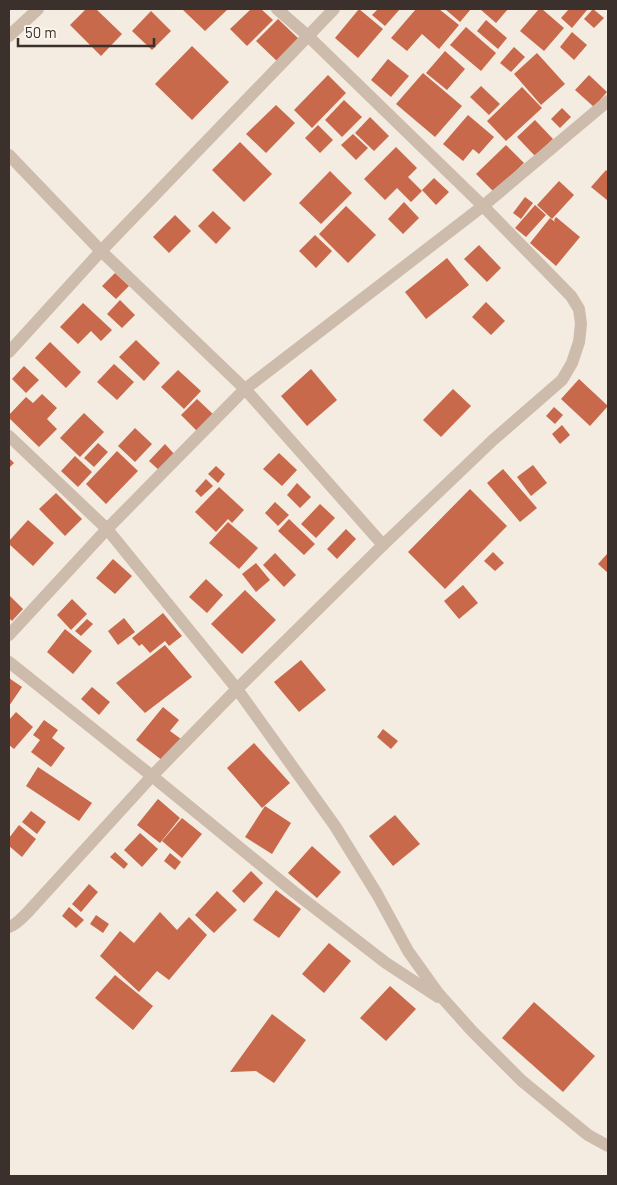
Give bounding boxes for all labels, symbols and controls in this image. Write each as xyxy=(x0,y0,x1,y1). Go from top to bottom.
scale bar xyxy=(18,15,154,47)
text: 50 m xyxy=(25,23,57,41)

